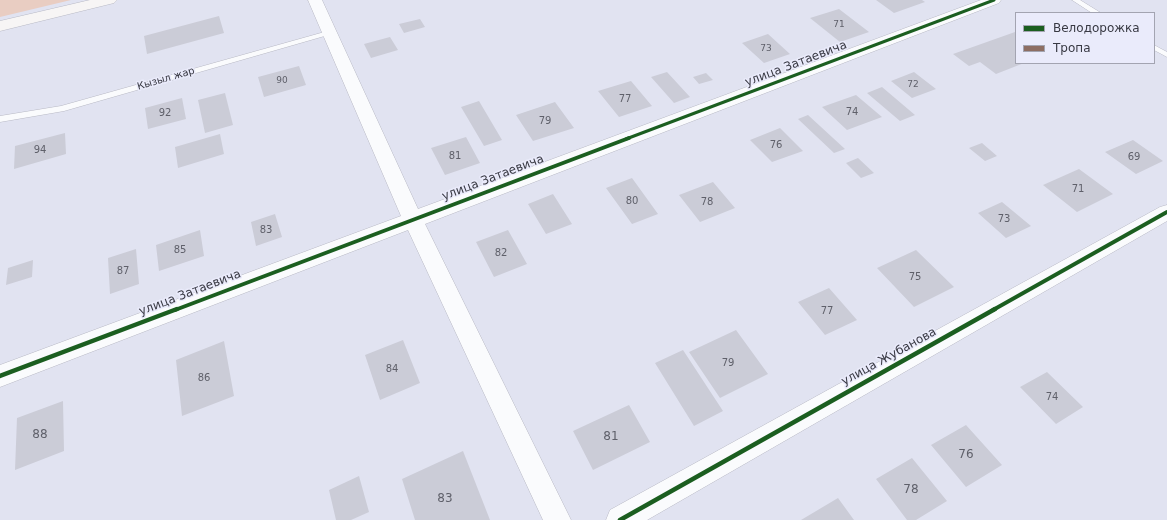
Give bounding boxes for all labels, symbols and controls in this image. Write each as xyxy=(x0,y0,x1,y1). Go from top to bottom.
legend xyxy=(1015,12,1155,64)
house number: 71 xyxy=(833,20,845,30)
text: Велодорожка xyxy=(1053,21,1140,35)
street label: улица Затаевича xyxy=(743,38,849,90)
text: Тропа xyxy=(1053,41,1091,55)
house number: 73 xyxy=(760,44,772,54)
street label: Кызыл жар xyxy=(136,65,196,93)
house number: 90 xyxy=(276,76,288,86)
house number: 72 xyxy=(907,80,919,90)
house number: 77 xyxy=(619,93,631,105)
house number: 74 xyxy=(846,106,858,118)
house number: 92 xyxy=(159,107,171,119)
house number: 79 xyxy=(539,115,551,127)
house number: 76 xyxy=(770,139,782,151)
house number: 94 xyxy=(34,144,46,156)
house number: 81 xyxy=(449,150,461,162)
house number: 69 xyxy=(1128,151,1140,163)
street label: улица Затаевича xyxy=(440,152,546,204)
house number: 71 xyxy=(1072,183,1084,195)
house number: 80 xyxy=(626,195,638,207)
house number: 78 xyxy=(701,196,713,208)
house number: 73 xyxy=(998,213,1010,225)
house number: 83 xyxy=(260,224,272,236)
house number: 85 xyxy=(174,244,186,256)
house number: 82 xyxy=(495,247,507,259)
house number: 87 xyxy=(117,265,129,277)
street label: улица Затаевича xyxy=(137,267,243,319)
house number: 75 xyxy=(909,271,921,283)
house number: 77 xyxy=(821,305,833,317)
street label: улица Жубанова xyxy=(839,325,939,389)
house number: 79 xyxy=(722,357,734,369)
house number: 84 xyxy=(386,363,398,375)
house number: 86 xyxy=(198,372,210,384)
house number: 74 xyxy=(1046,391,1058,403)
house number: 88 xyxy=(32,428,48,442)
house number: 81 xyxy=(603,430,619,444)
house number: 76 xyxy=(958,448,974,462)
house number: 78 xyxy=(903,483,919,497)
house number: 83 xyxy=(437,492,453,506)

